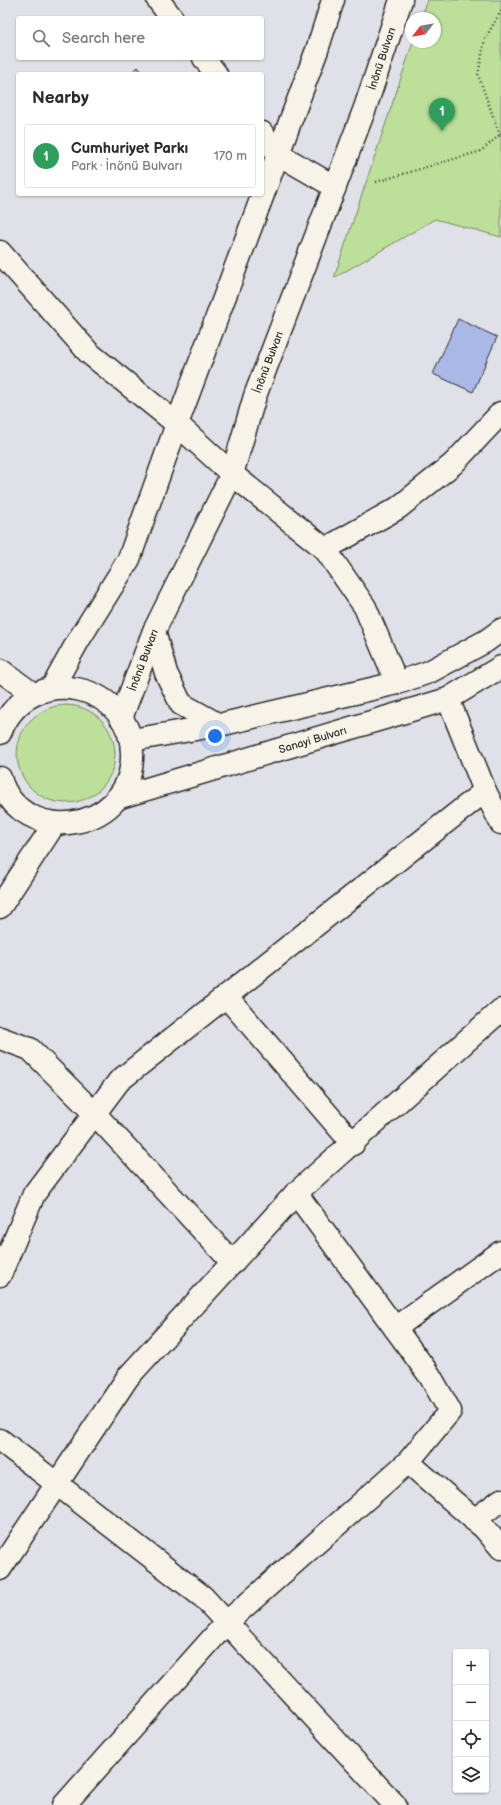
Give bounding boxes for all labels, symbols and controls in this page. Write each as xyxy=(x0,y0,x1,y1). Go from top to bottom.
north arrow xyxy=(405,12,441,48)
search box xyxy=(16,16,264,60)
street label: İnönü Bulvarı xyxy=(365,26,398,92)
icon: search xyxy=(30,27,52,49)
text: Search here xyxy=(62,29,145,48)
text: Nearby xyxy=(32,88,89,108)
pin: 1 xyxy=(429,98,455,131)
text: Cumhuriyet Parkı xyxy=(71,139,188,158)
text: 1 xyxy=(43,148,49,164)
text: 170 m xyxy=(214,148,247,164)
text: Park · İnönü Bulvarı xyxy=(71,158,182,174)
street label: İnönü Bulvarı xyxy=(251,330,286,395)
street label: İnönü Bulvarı xyxy=(126,627,161,693)
street label: Sanayi Bulvarı xyxy=(277,724,348,756)
your location xyxy=(205,726,225,746)
map controls xyxy=(453,1649,489,1793)
button: + xyxy=(453,1649,489,1685)
button: − xyxy=(453,1685,489,1721)
button: locate xyxy=(453,1721,489,1757)
button: layers xyxy=(453,1757,489,1793)

